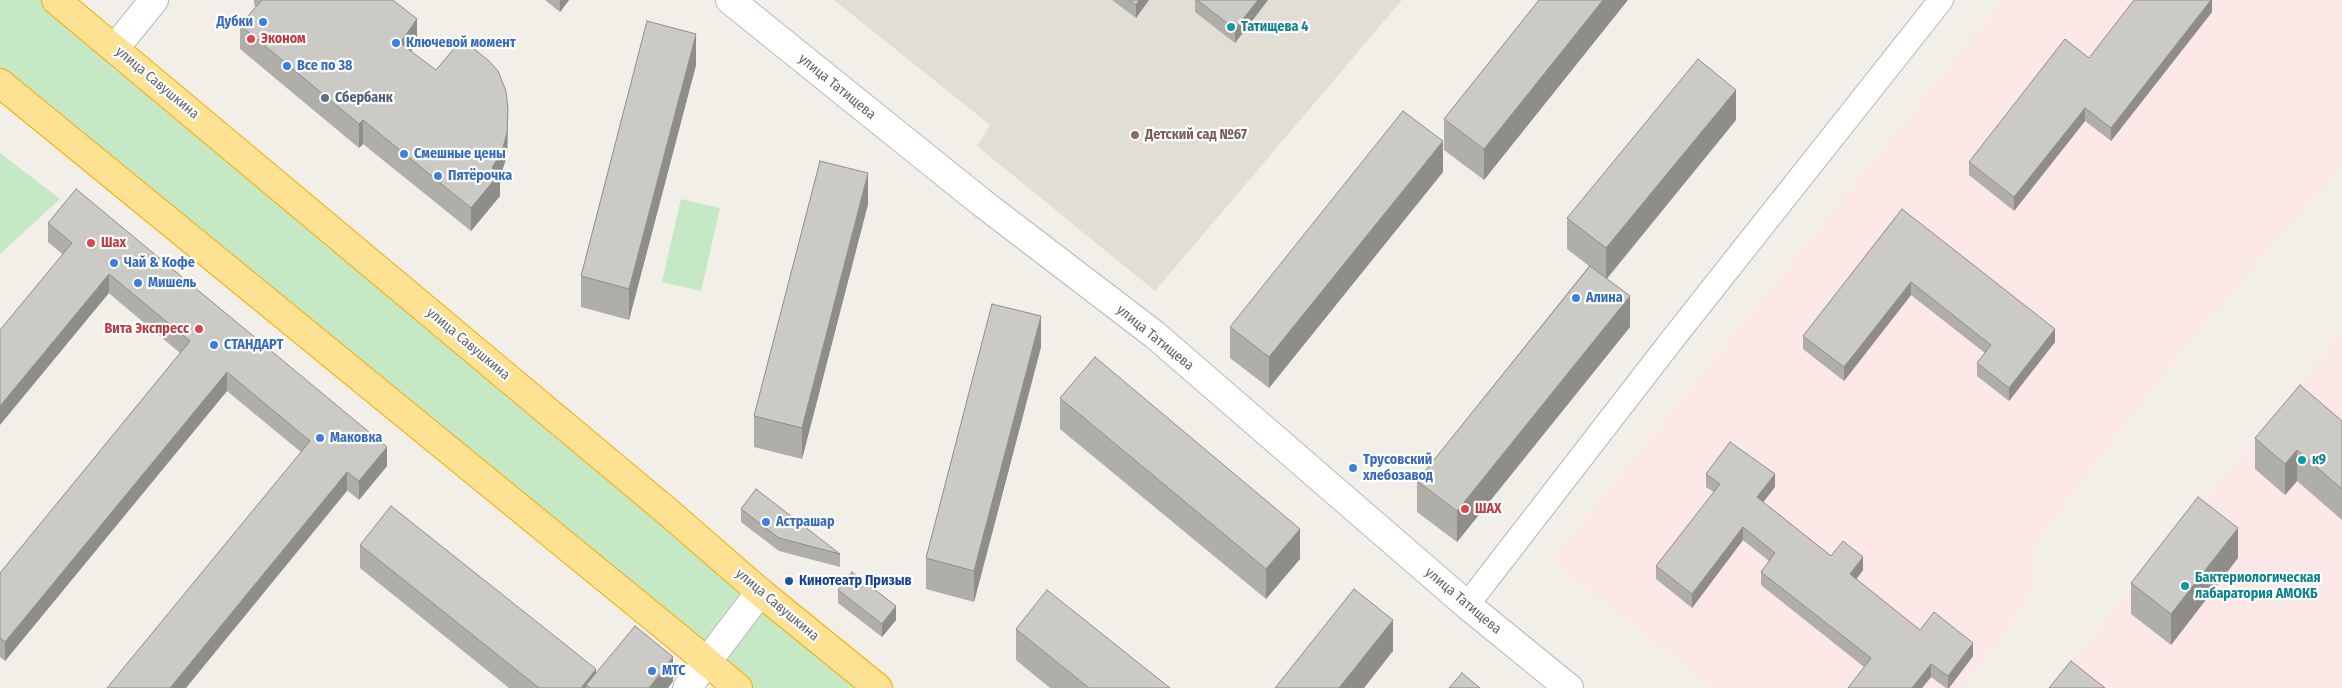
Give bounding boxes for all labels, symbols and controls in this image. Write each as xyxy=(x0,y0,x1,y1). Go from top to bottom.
place label: Дубки xyxy=(216,14,253,30)
marker: Дубки xyxy=(257,16,269,28)
place label: Татищева 4 xyxy=(1241,19,1308,35)
marker: Татищева 4 xyxy=(1225,21,1237,33)
place label: Эконом xyxy=(261,31,306,47)
marker: Эконом xyxy=(245,33,257,45)
place label: Ключевой момент xyxy=(406,35,516,51)
marker: Ключевой момент xyxy=(390,37,402,49)
street label: улица Савушкина xyxy=(112,43,202,123)
street label: улица Татищева xyxy=(795,51,879,123)
place label: Все по 38 xyxy=(297,58,352,74)
marker: Все по 38 xyxy=(281,60,293,72)
place label: Сбербанк xyxy=(335,90,393,106)
marker: Сбербанк xyxy=(319,92,331,104)
place label: Детский сад №67 xyxy=(1145,127,1247,143)
marker: Детский сад №67 xyxy=(1129,129,1141,141)
place label: Смешные цены xyxy=(414,146,506,162)
marker: Смешные цены xyxy=(398,148,410,160)
place label: Пятёрочка xyxy=(448,168,512,184)
marker: Пятёрочка xyxy=(432,170,444,182)
place label: Шах xyxy=(101,235,126,251)
marker: Шах xyxy=(85,237,97,249)
place label: Чай & Кофе xyxy=(124,255,195,271)
marker: Чай & Кофе xyxy=(108,257,120,269)
place label: Мишель xyxy=(148,275,196,291)
marker: Мишель xyxy=(132,277,144,289)
place label: Алина xyxy=(1586,290,1623,306)
marker: Алина xyxy=(1570,292,1582,304)
street label: улица Татищева xyxy=(1113,302,1197,374)
street label: улица Савушкина xyxy=(423,304,513,384)
place label: Вита Экспресс xyxy=(104,321,189,337)
marker: Вита Экспресс xyxy=(193,323,205,335)
place label: СТАНДАРТ xyxy=(224,337,283,353)
marker: СТАНДАРТ xyxy=(208,339,220,351)
place label: Маковка xyxy=(330,430,382,446)
marker: Маковка xyxy=(314,432,326,444)
place label: Трусовский хлебозавод xyxy=(1363,452,1433,484)
place label: к9 xyxy=(2312,452,2326,468)
marker: к9 xyxy=(2296,454,2308,466)
marker: Трусовский хлебозавод xyxy=(1347,462,1359,474)
place label: ШАХ xyxy=(1475,501,1502,517)
marker: ШАХ xyxy=(1459,503,1471,515)
place label: Астрашар xyxy=(776,514,835,530)
marker: Астрашар xyxy=(760,516,772,528)
street label: улица Татищева xyxy=(1421,564,1505,638)
street label: улица Савушкина xyxy=(732,565,822,645)
place label: Бактериологическая лабаратория АМОКБ xyxy=(2195,570,2320,602)
place label: Кинотеатр Призыв xyxy=(799,573,912,589)
marker: Кинотеатр Призыв xyxy=(783,575,795,587)
marker: Бактериологическая лабаратория АМОКБ xyxy=(2179,580,2191,592)
place label: МТС xyxy=(662,663,686,679)
marker: МТС xyxy=(646,665,658,677)

